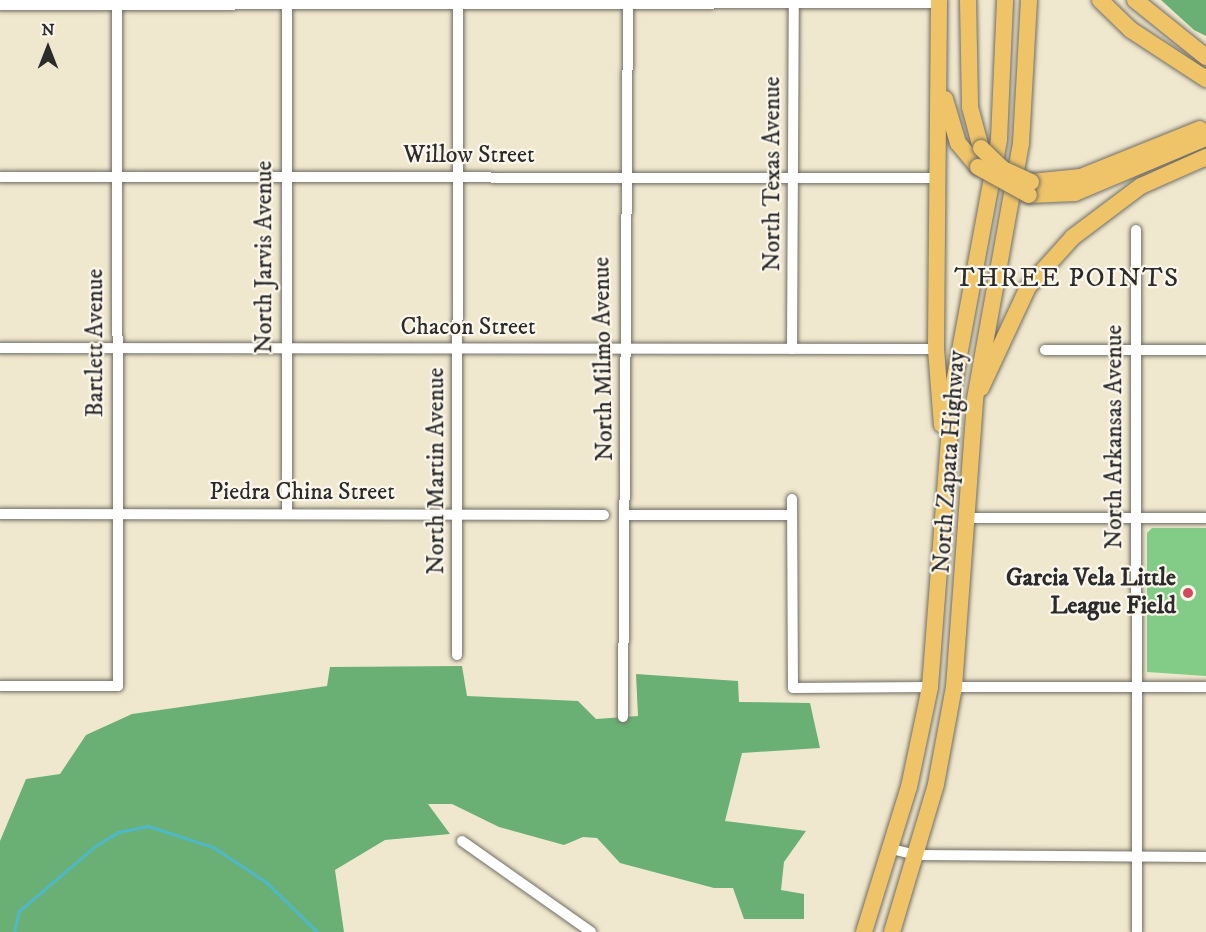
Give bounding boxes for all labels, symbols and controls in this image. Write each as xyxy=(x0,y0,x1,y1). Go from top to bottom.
north arrow xyxy=(18,18,78,78)
text: N xyxy=(41,20,55,40)
street label: North Texas Avenue xyxy=(759,76,787,272)
street label: Willow Street xyxy=(403,142,535,170)
street label: North Jarvis Avenue xyxy=(251,161,279,353)
street label: North Milmo Avenue xyxy=(588,257,620,461)
district label: THREE POINTS xyxy=(954,263,1180,295)
street label: Bartlett Avenue xyxy=(82,269,110,417)
street label: Chacon Street xyxy=(400,314,536,342)
street label: North Arkansas Avenue xyxy=(1101,325,1129,549)
street label: North Zapata Highway xyxy=(928,350,972,574)
street label: North Martin Avenue xyxy=(423,368,451,574)
street label: Piedra China Street xyxy=(209,479,395,507)
place label: Garcia Vela Little League Field xyxy=(1006,565,1176,621)
marker: Garcia Vela Little League Field xyxy=(1181,586,1195,600)

